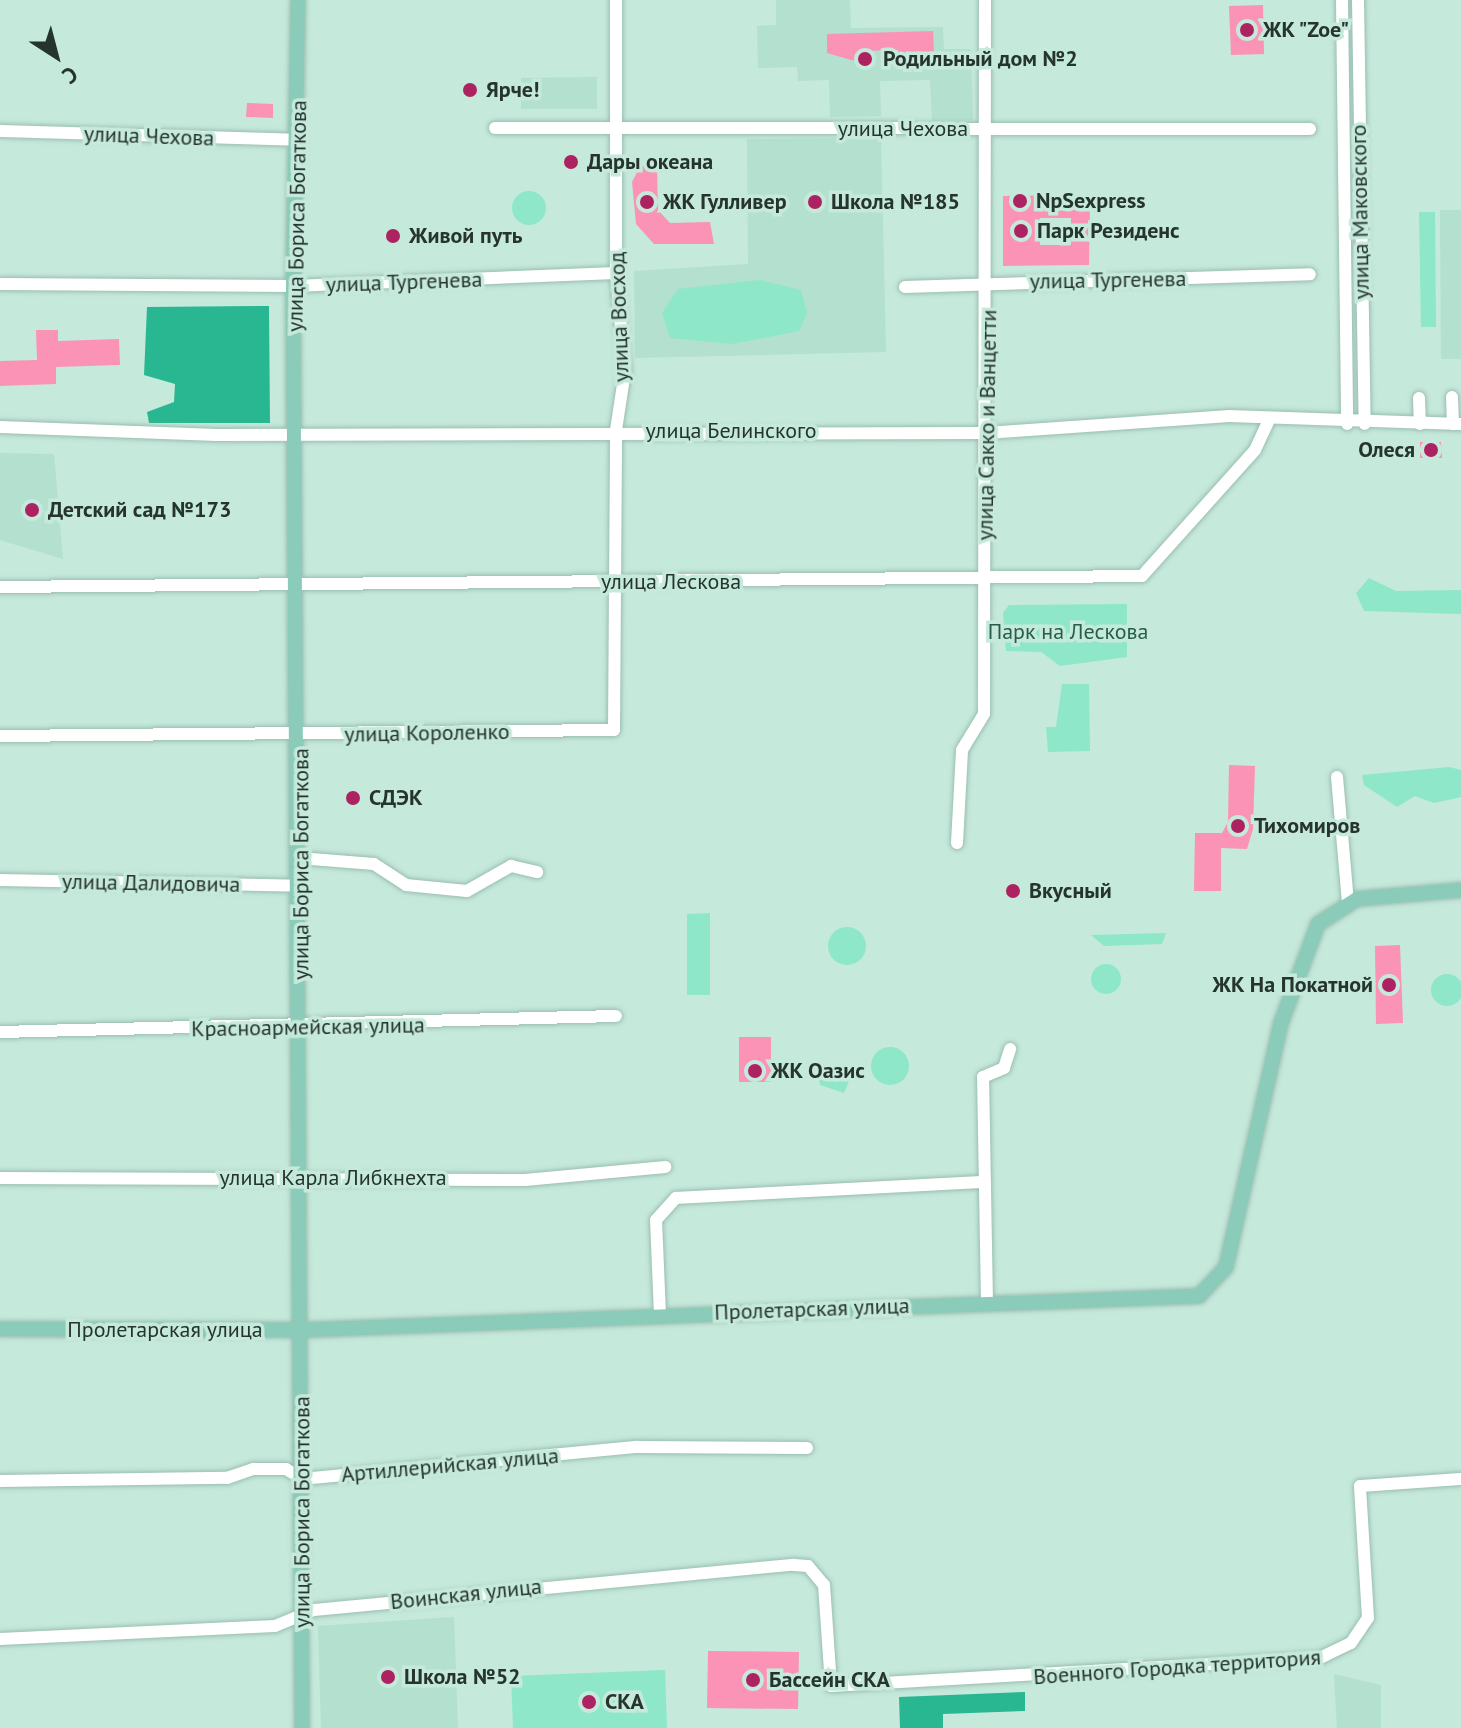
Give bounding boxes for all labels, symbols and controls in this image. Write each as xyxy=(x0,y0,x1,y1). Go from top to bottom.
north arrow xyxy=(16,16,96,96)
place label: ЖК "Zoe" xyxy=(1263,17,1352,43)
marker: ЖК "Zoe" xyxy=(1238,21,1256,39)
place label: Родильный дом №2 xyxy=(883,46,1078,72)
marker: Родильный дом №2 xyxy=(854,48,876,70)
text: С xyxy=(57,60,83,90)
place label: Ярче! xyxy=(486,77,539,103)
marker: Ярче! xyxy=(461,81,479,99)
street label: улица Бориса Богаткова xyxy=(282,100,312,332)
street label: улица Чехова xyxy=(838,116,968,142)
street label: улица Чехова xyxy=(83,121,215,151)
street label: улица Маковского xyxy=(1345,124,1375,300)
place label: Дары океана xyxy=(587,149,713,175)
marker: Дары океана xyxy=(562,153,580,171)
place label: NpSexpress xyxy=(1036,188,1146,214)
place label: ЖК Гулливер xyxy=(663,189,787,215)
place label: Школа №185 xyxy=(831,189,960,215)
marker: NpSexpress xyxy=(1011,192,1029,210)
marker: ЖК Гулливер xyxy=(638,193,656,211)
marker: Школа №185 xyxy=(806,193,824,211)
place label: Парк Резиденс xyxy=(1037,218,1180,244)
marker: Парк Резиденс xyxy=(1012,222,1030,240)
place label: Живой путь xyxy=(409,223,523,249)
marker: Живой путь xyxy=(384,227,402,245)
street label: улица Восход xyxy=(604,251,634,383)
street label: улица Тургенева xyxy=(1029,265,1187,295)
street label: улица Тургенева xyxy=(325,266,483,298)
street label: улица Сакко и Ванцетти xyxy=(972,309,1002,541)
street label: улица Белинского xyxy=(645,418,817,444)
place label: Олеся xyxy=(1358,437,1415,463)
marker: Олеся xyxy=(1422,441,1440,459)
place label: Детский сад №173 xyxy=(48,497,231,523)
marker: Детский сад №173 xyxy=(23,501,41,519)
street label: улица Лескова xyxy=(601,569,741,595)
park label: Парк на Лескова xyxy=(988,619,1148,645)
street label: улица Короленко xyxy=(344,718,510,748)
street label: улица Бориса Богаткова xyxy=(288,748,314,980)
place label: СДЭК xyxy=(369,785,423,811)
marker: СДЭК xyxy=(344,789,362,807)
place label: Тихомиров xyxy=(1254,813,1360,839)
marker: Тихомиров xyxy=(1229,817,1247,835)
street label: улица Далидовича xyxy=(61,868,241,898)
place label: Вкусный xyxy=(1029,878,1112,904)
marker: Вкусный xyxy=(1004,882,1022,900)
place label: ЖК На Покатной xyxy=(1212,972,1373,998)
marker: ЖК На Покатной xyxy=(1380,976,1398,994)
street label: Красноармейская улица xyxy=(191,1012,425,1042)
place label: ЖК Оазис xyxy=(771,1058,865,1084)
marker: ЖК Оазис xyxy=(746,1062,764,1080)
street label: улица Карла Либкнехта xyxy=(219,1165,447,1191)
street label: Пролетарская улица xyxy=(714,1292,910,1326)
street label: Пролетарская улица xyxy=(67,1317,263,1343)
street label: улица Бориса Богаткова xyxy=(289,1396,315,1628)
street label: Артиллерийская улица xyxy=(340,1442,560,1488)
street label: Воинская улица xyxy=(389,1573,543,1615)
street label: Военного Городка территория xyxy=(1032,1644,1322,1690)
place label: Школа №52 xyxy=(404,1664,521,1690)
place label: Бассейн СКА xyxy=(769,1667,890,1693)
marker: Школа №52 xyxy=(379,1668,397,1686)
marker: Бассейн СКА xyxy=(744,1671,762,1689)
place label: СКА xyxy=(605,1689,644,1715)
marker: СКА xyxy=(580,1693,598,1711)

